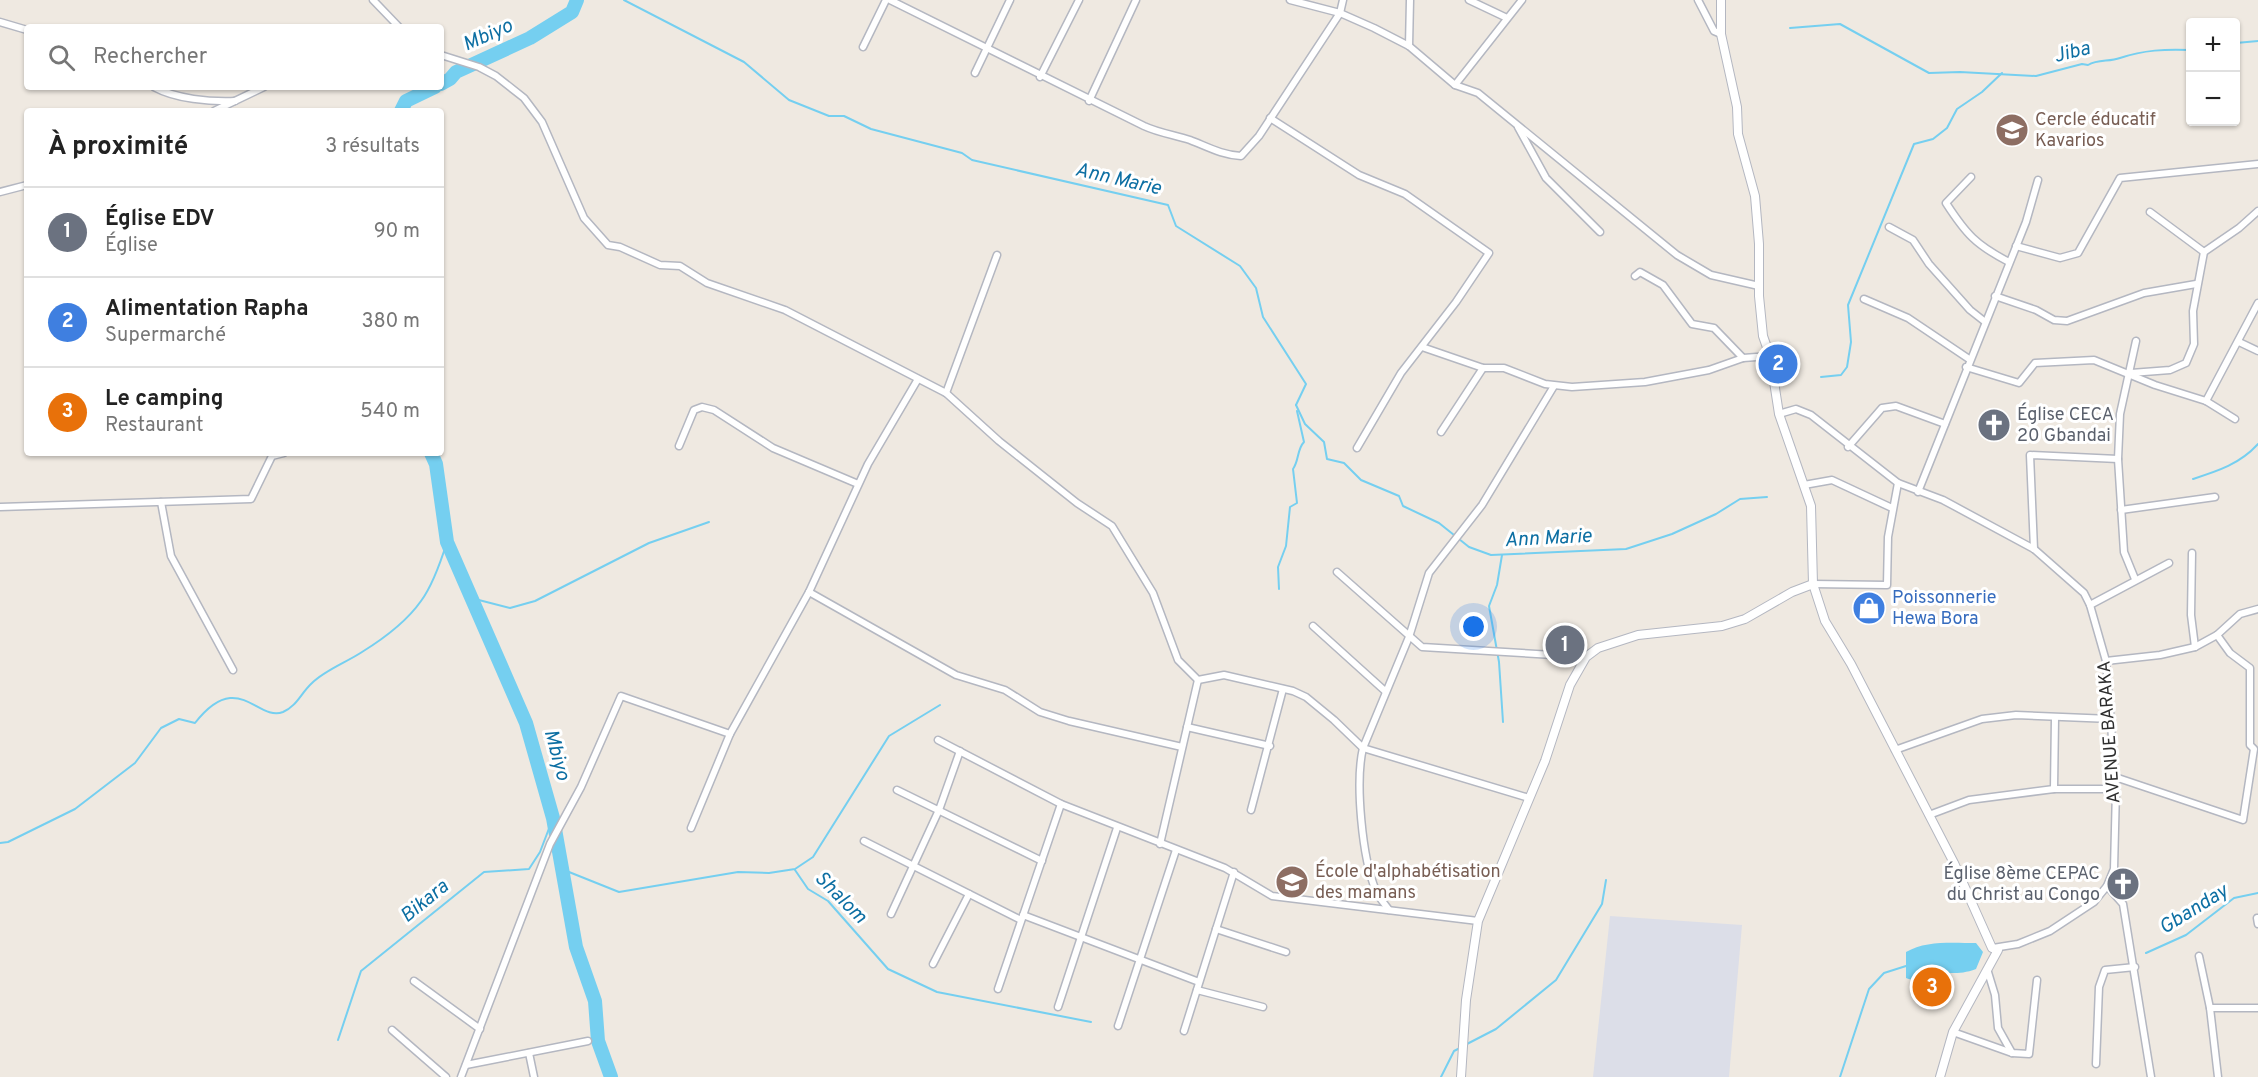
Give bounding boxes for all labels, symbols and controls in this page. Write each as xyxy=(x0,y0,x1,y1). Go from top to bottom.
water label: Mbiyo xyxy=(459,13,517,58)
map controls xyxy=(2186,18,2240,126)
button: + xyxy=(2186,18,2240,72)
search box xyxy=(24,24,444,90)
water label: Jiba xyxy=(2051,36,2094,70)
icon: search xyxy=(45,41,78,74)
text: Rechercher xyxy=(93,44,207,71)
button: − xyxy=(2186,72,2240,126)
place label: Cercle éducatif Kavarios xyxy=(2035,109,2156,153)
school or university icon: Cercle éducatif Kavarios xyxy=(1994,112,2030,148)
text: À proximité xyxy=(48,131,188,164)
text: 3 résultats xyxy=(325,134,420,160)
water label: Ann Marie xyxy=(1073,158,1164,203)
text: Église EDV xyxy=(105,206,215,233)
text: 1 xyxy=(64,219,72,245)
text: 90 m xyxy=(374,219,420,245)
text: Église xyxy=(105,233,158,259)
text: Alimentation Rapha xyxy=(105,296,308,323)
text: 2 xyxy=(61,309,74,335)
text: 380 m xyxy=(361,309,420,335)
text: Supermarché xyxy=(105,323,226,349)
pin: 2 xyxy=(1758,342,1798,386)
text: Le camping xyxy=(105,386,224,413)
text: 3 xyxy=(62,399,74,425)
text: 540 m xyxy=(360,399,420,425)
place label: Église CECA 20 Gbandai xyxy=(2017,402,2114,448)
church icon: Église CECA 20 Gbandai xyxy=(1976,407,2012,443)
text: Restaurant xyxy=(105,413,204,439)
water label: Ann Marie xyxy=(1504,524,1593,554)
place label: Poissonnerie Hewa Bora xyxy=(1892,587,1996,631)
shop icon: Poissonnerie Hewa Bora xyxy=(1851,590,1887,626)
your location xyxy=(1459,612,1488,641)
pin: 1 xyxy=(1546,622,1584,668)
street label: AVENUE BARAKA xyxy=(2094,660,2126,804)
water label: Mbiyo xyxy=(537,727,575,784)
place label: École d'alphabétisation des mamans xyxy=(1315,859,1501,905)
place label: Église 8ème CEPAC du Christ au Congo xyxy=(1943,861,2100,907)
school or university icon: École d'alphabétisation des mamans xyxy=(1274,864,1310,900)
water label: Shalom xyxy=(808,866,872,930)
church icon: Église 8ème CEPAC du Christ au Congo xyxy=(2105,866,2141,902)
water label: Bikara xyxy=(395,874,455,929)
water label: Gbanday xyxy=(2155,878,2235,941)
pin: 3 xyxy=(1912,964,1952,1010)

